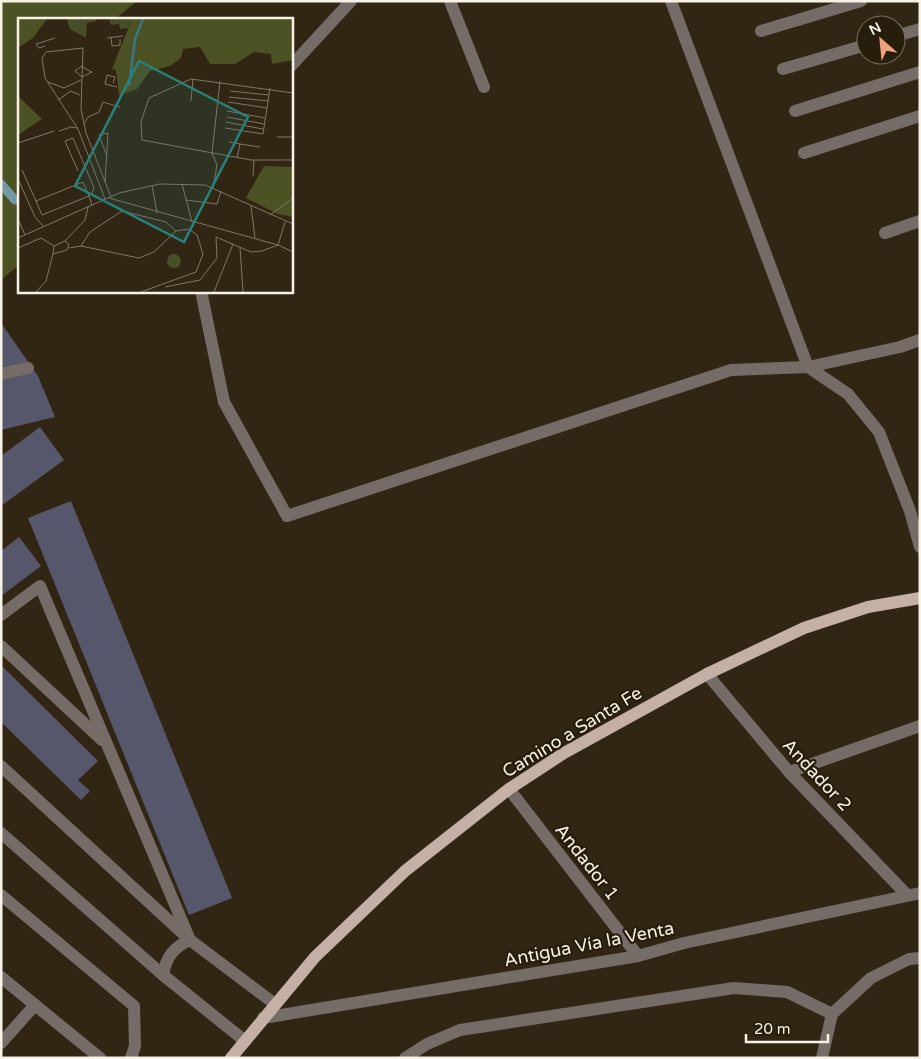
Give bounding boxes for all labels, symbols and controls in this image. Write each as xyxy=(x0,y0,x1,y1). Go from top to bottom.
north arrow xyxy=(856,15,906,65)
inset map xyxy=(18,18,292,292)
text: N xyxy=(866,19,884,39)
street label: Camino a Santa Fe xyxy=(498,682,646,782)
street label: Andador 2 xyxy=(778,734,856,816)
street label: Andador 1 xyxy=(550,819,624,905)
street label: Antigua Vía la Venta xyxy=(502,917,676,971)
scale bar xyxy=(746,1012,828,1044)
text: 20 m xyxy=(754,1020,791,1038)

